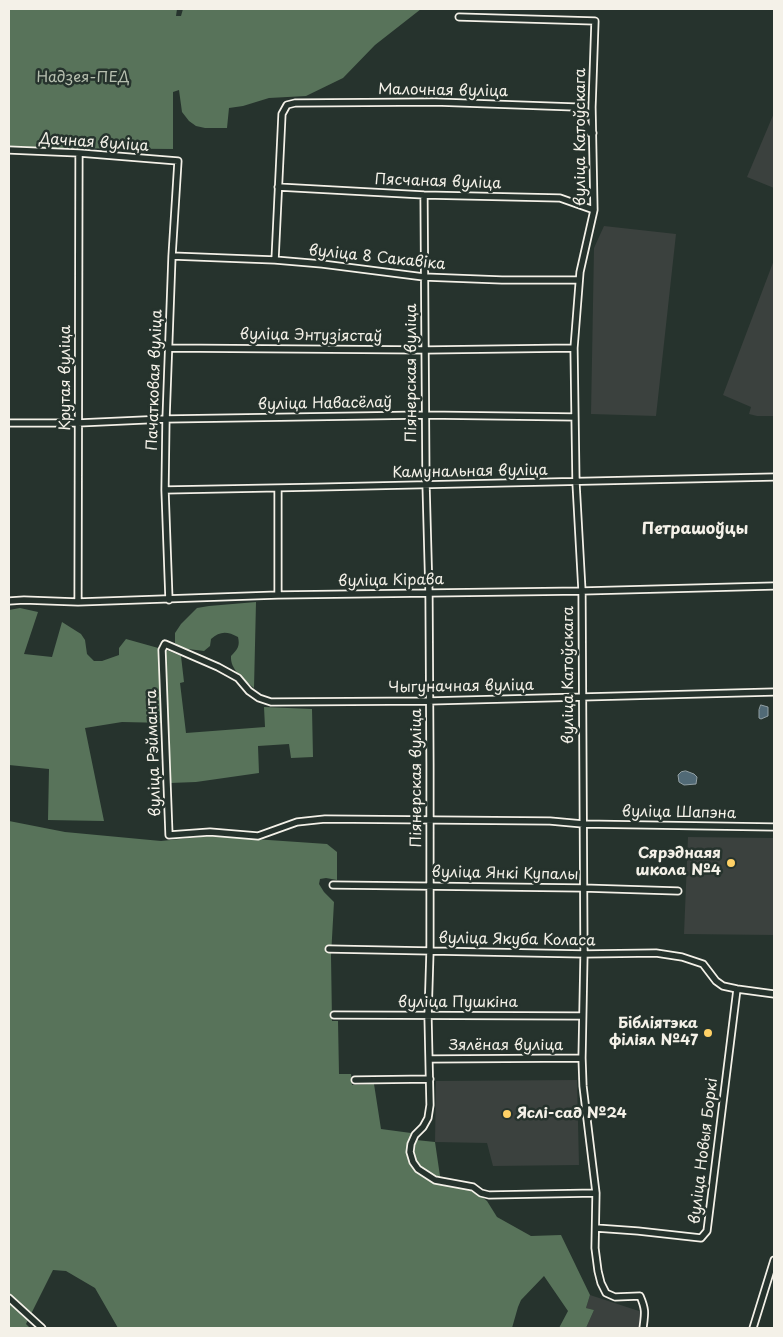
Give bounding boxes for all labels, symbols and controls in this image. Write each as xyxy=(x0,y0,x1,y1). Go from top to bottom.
street label: вуліца Катоўскага xyxy=(572,68,590,206)
park label: Надзея-ПЕД xyxy=(37,69,129,87)
street label: Малочная вуліца xyxy=(378,81,508,101)
street label: Дачная вуліца xyxy=(39,130,149,156)
street label: Пясчаная вуліца xyxy=(374,171,502,193)
street label: вуліца 8 Сакавіка xyxy=(308,242,446,274)
street label: Піянерская вуліца xyxy=(403,304,421,442)
street label: Пачатковая вуліца xyxy=(144,309,166,451)
street label: Крутая вуліца xyxy=(57,325,75,431)
street label: вуліца Энтузіястаў xyxy=(240,326,382,346)
street label: вуліца Навасёлаў xyxy=(258,394,392,414)
street label: Камунальная вуліца xyxy=(392,462,548,482)
district label: Петрашоўцы xyxy=(642,520,748,540)
street label: вуліца Кірава xyxy=(338,571,444,591)
street label: вуліца Катоўскага xyxy=(560,606,578,744)
street label: Чыгуначная вуліца xyxy=(388,677,534,697)
street label: вуліца Рэйманта xyxy=(143,689,165,817)
street label: Піянерская вуліца xyxy=(408,709,426,847)
street label: вуліца Шапэна xyxy=(622,803,736,823)
place label: Сярэднаяя школа №4 xyxy=(636,845,721,880)
marker: Сярэднаяя школа №4 xyxy=(725,857,737,869)
street label: вуліца Янкі Купалы xyxy=(431,864,579,884)
street label: вуліца Якуба Коласа xyxy=(438,930,596,950)
street label: вуліца Пушкіна xyxy=(398,994,518,1012)
place label: Бібліятэка філіял №47 xyxy=(609,1015,698,1050)
marker: Бібліятэка філіял №47 xyxy=(702,1027,714,1039)
street label: Зялёная вуліца xyxy=(449,1037,563,1055)
street label: вуліца Новыя Боркі xyxy=(686,1077,722,1225)
place label: Яслі-сад №24 xyxy=(517,1105,627,1123)
marker: Яслі-сад №24 xyxy=(501,1108,513,1120)

